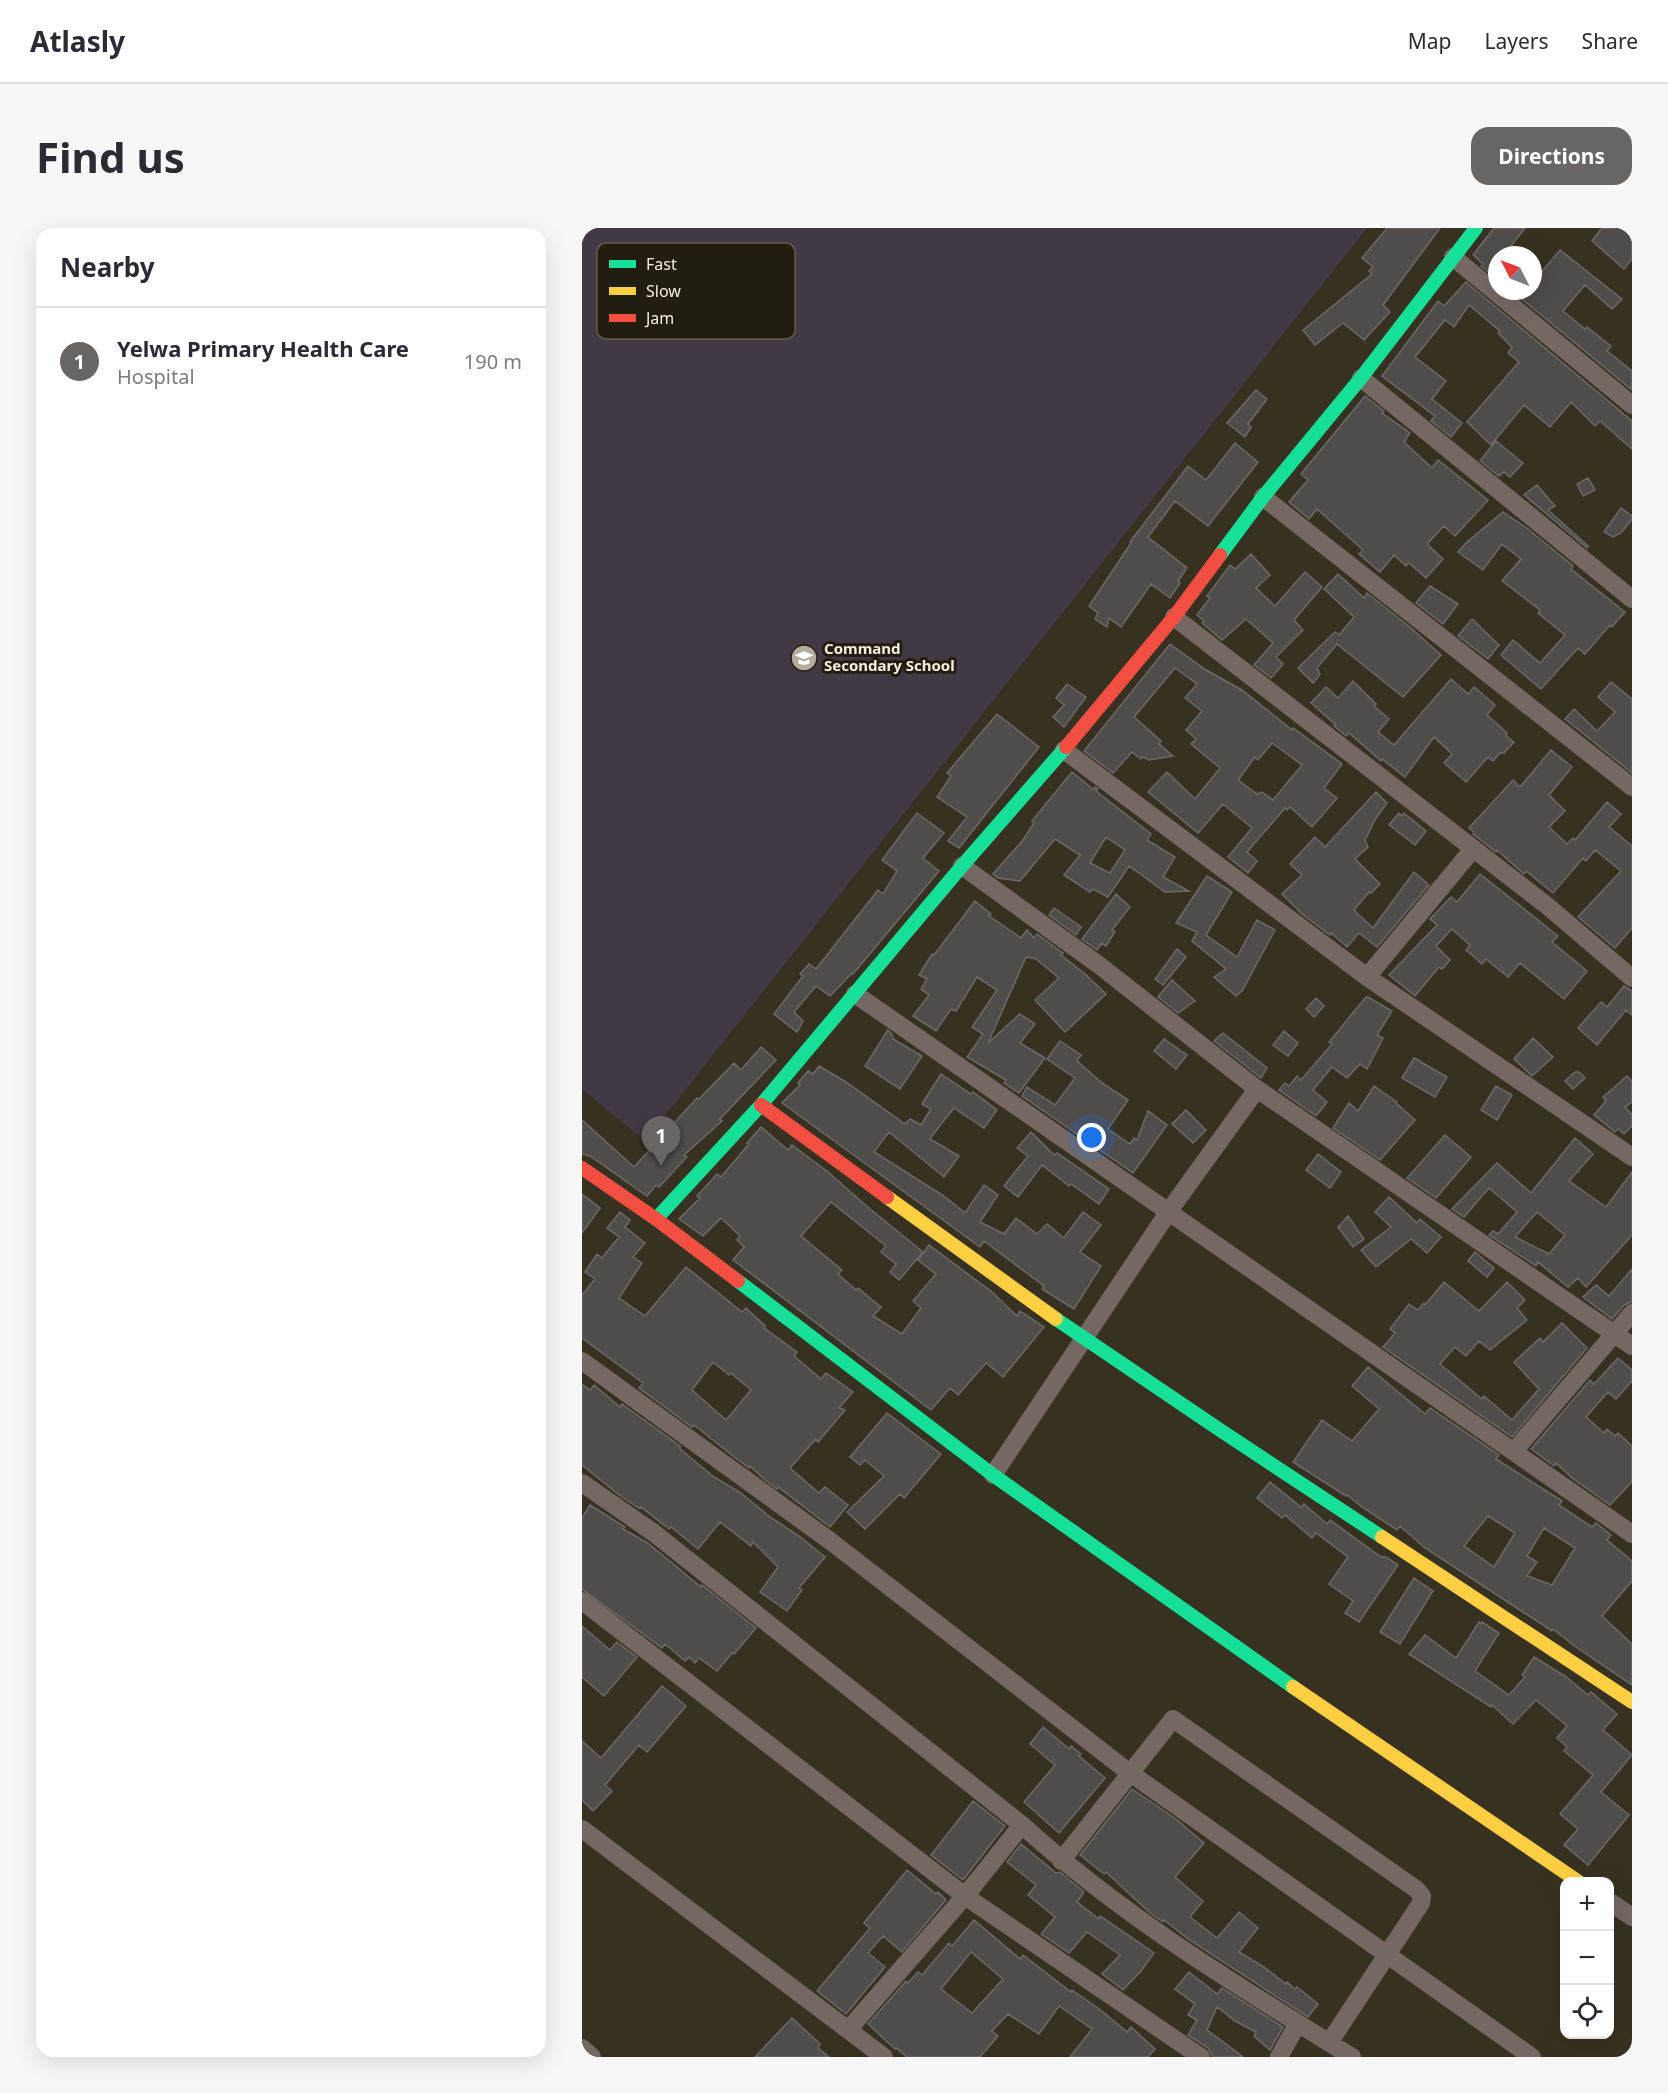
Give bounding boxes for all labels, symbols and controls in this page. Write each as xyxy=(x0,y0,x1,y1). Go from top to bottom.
text: Atlasly xyxy=(30,22,125,60)
text: Map xyxy=(1408,27,1452,55)
text: Layers xyxy=(1485,27,1549,55)
text: Share xyxy=(1582,27,1638,55)
button: Directions xyxy=(1471,127,1632,185)
text: Find us xyxy=(36,128,185,185)
legend xyxy=(597,243,795,339)
north arrow xyxy=(1488,246,1542,300)
text: Nearby xyxy=(60,249,155,285)
text: Fast xyxy=(646,253,677,275)
text: Slow xyxy=(646,280,681,302)
text: Jam xyxy=(644,307,674,329)
text: Yelwa Primary Health Care xyxy=(117,333,409,363)
text: 1 xyxy=(74,348,85,375)
text: 190 m xyxy=(464,348,522,375)
text: Hospital xyxy=(117,363,195,390)
place label: Command Secondary School xyxy=(824,638,955,675)
school or university icon: Command Secondary School xyxy=(789,643,819,673)
pin: 1 xyxy=(642,1116,680,1166)
your location xyxy=(1077,1123,1106,1152)
map controls xyxy=(1560,1877,1614,2039)
button: + xyxy=(1560,1877,1614,1931)
button: − xyxy=(1560,1931,1614,1985)
button: locate xyxy=(1560,1985,1614,2039)

